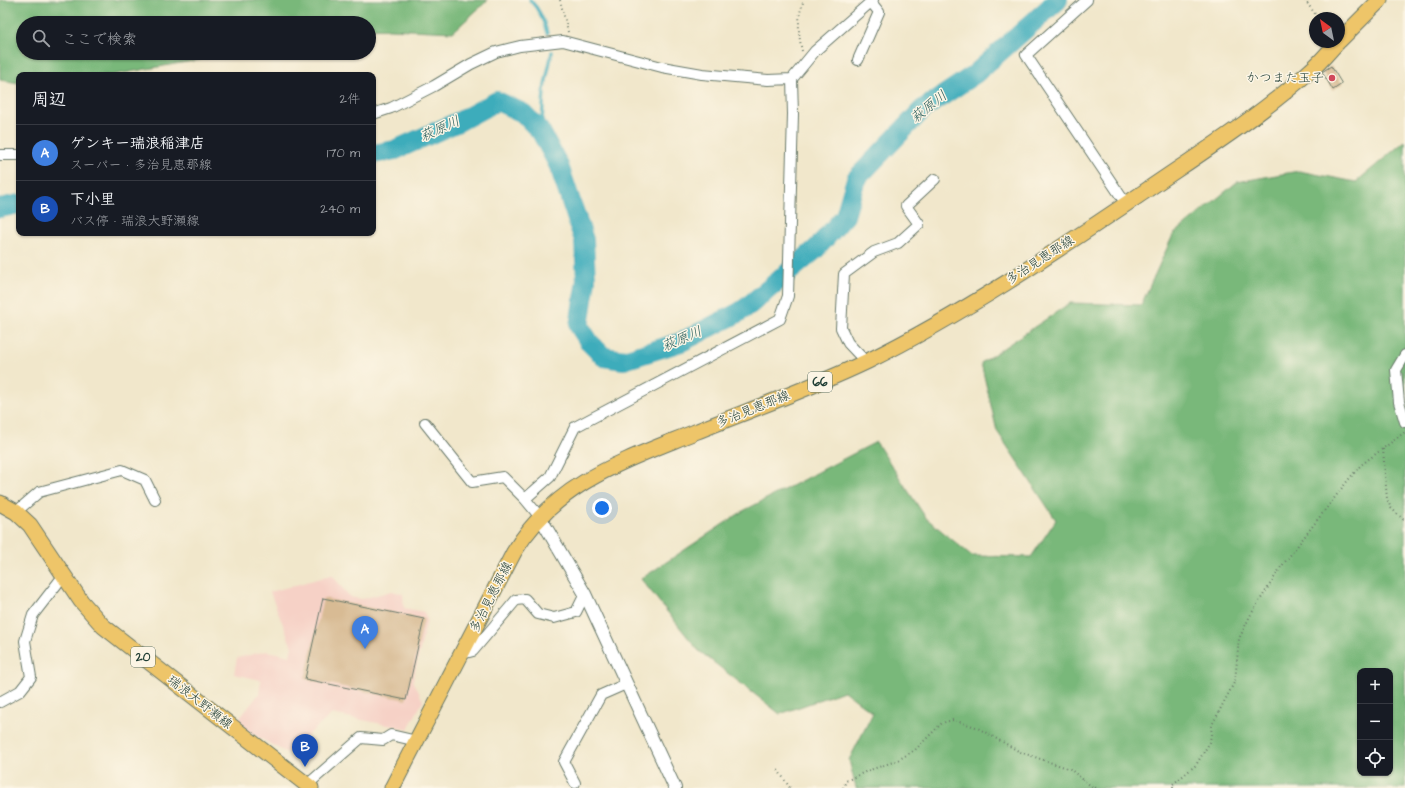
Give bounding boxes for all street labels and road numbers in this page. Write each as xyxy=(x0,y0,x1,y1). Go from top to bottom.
street label: 多治見恵那線 xyxy=(1002,231,1078,289)
road number: 66 xyxy=(808,372,832,392)
street label: 多治見恵那線 xyxy=(713,386,793,432)
street label: 多治見恵那線 xyxy=(465,557,517,636)
road number: 20 xyxy=(131,647,155,667)
street label: 瑞浪大野瀬線 xyxy=(164,671,237,734)

